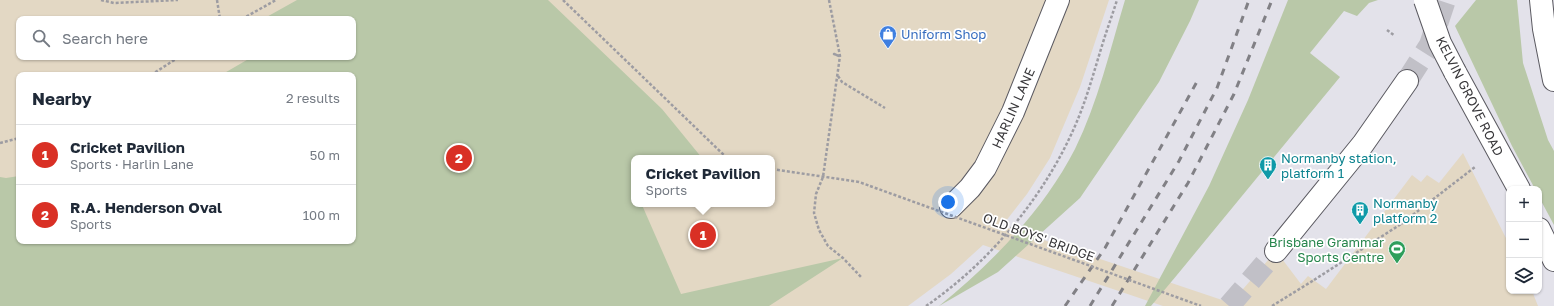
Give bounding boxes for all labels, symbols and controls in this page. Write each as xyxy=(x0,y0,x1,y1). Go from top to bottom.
search box xyxy=(16,16,356,60)
shop icon: Uniform Shop xyxy=(878,24,898,49)
place label: Uniform Shop xyxy=(901,26,986,42)
icon: search xyxy=(30,27,52,49)
text: Search here xyxy=(62,29,148,47)
street label: KELVIN GROVE ROAD xyxy=(1433,33,1507,159)
street label: HARLIN LANE xyxy=(988,65,1038,151)
text: Nearby xyxy=(32,88,92,109)
text: 2 results xyxy=(286,90,340,106)
text: Cricket Pavilion xyxy=(70,138,185,156)
pin: 2 xyxy=(446,143,472,173)
text: 1 xyxy=(42,147,48,163)
text: 50 m xyxy=(310,147,340,163)
place label: Normanby station, platform 1 xyxy=(1281,150,1397,181)
popup xyxy=(631,155,775,207)
building icon: Normanby station, platform 1 xyxy=(1258,155,1278,180)
text: Sports · Harlin Lane xyxy=(70,156,194,172)
text: Cricket Pavilion xyxy=(646,164,760,182)
text: Sports xyxy=(646,182,687,198)
map controls xyxy=(1506,186,1542,294)
button: + xyxy=(1506,186,1542,222)
your location xyxy=(938,192,958,212)
place label: Normanby platform 2 xyxy=(1373,195,1438,226)
text: R.A. Henderson Oval xyxy=(70,198,222,216)
building icon: Normanby platform 2 xyxy=(1350,200,1370,225)
text: 2 xyxy=(41,207,49,223)
text: 100 m xyxy=(303,207,340,223)
street label: OLD BOYS' BRIDGE xyxy=(981,209,1097,265)
text: Sports xyxy=(70,216,112,232)
pin: 1 xyxy=(690,220,716,250)
button: − xyxy=(1506,222,1542,258)
place label: Brisbane Grammar Sports Centre xyxy=(1269,234,1384,265)
sports icon: Brisbane Grammar Sports Centre xyxy=(1387,239,1407,264)
button: layers xyxy=(1506,258,1542,294)

